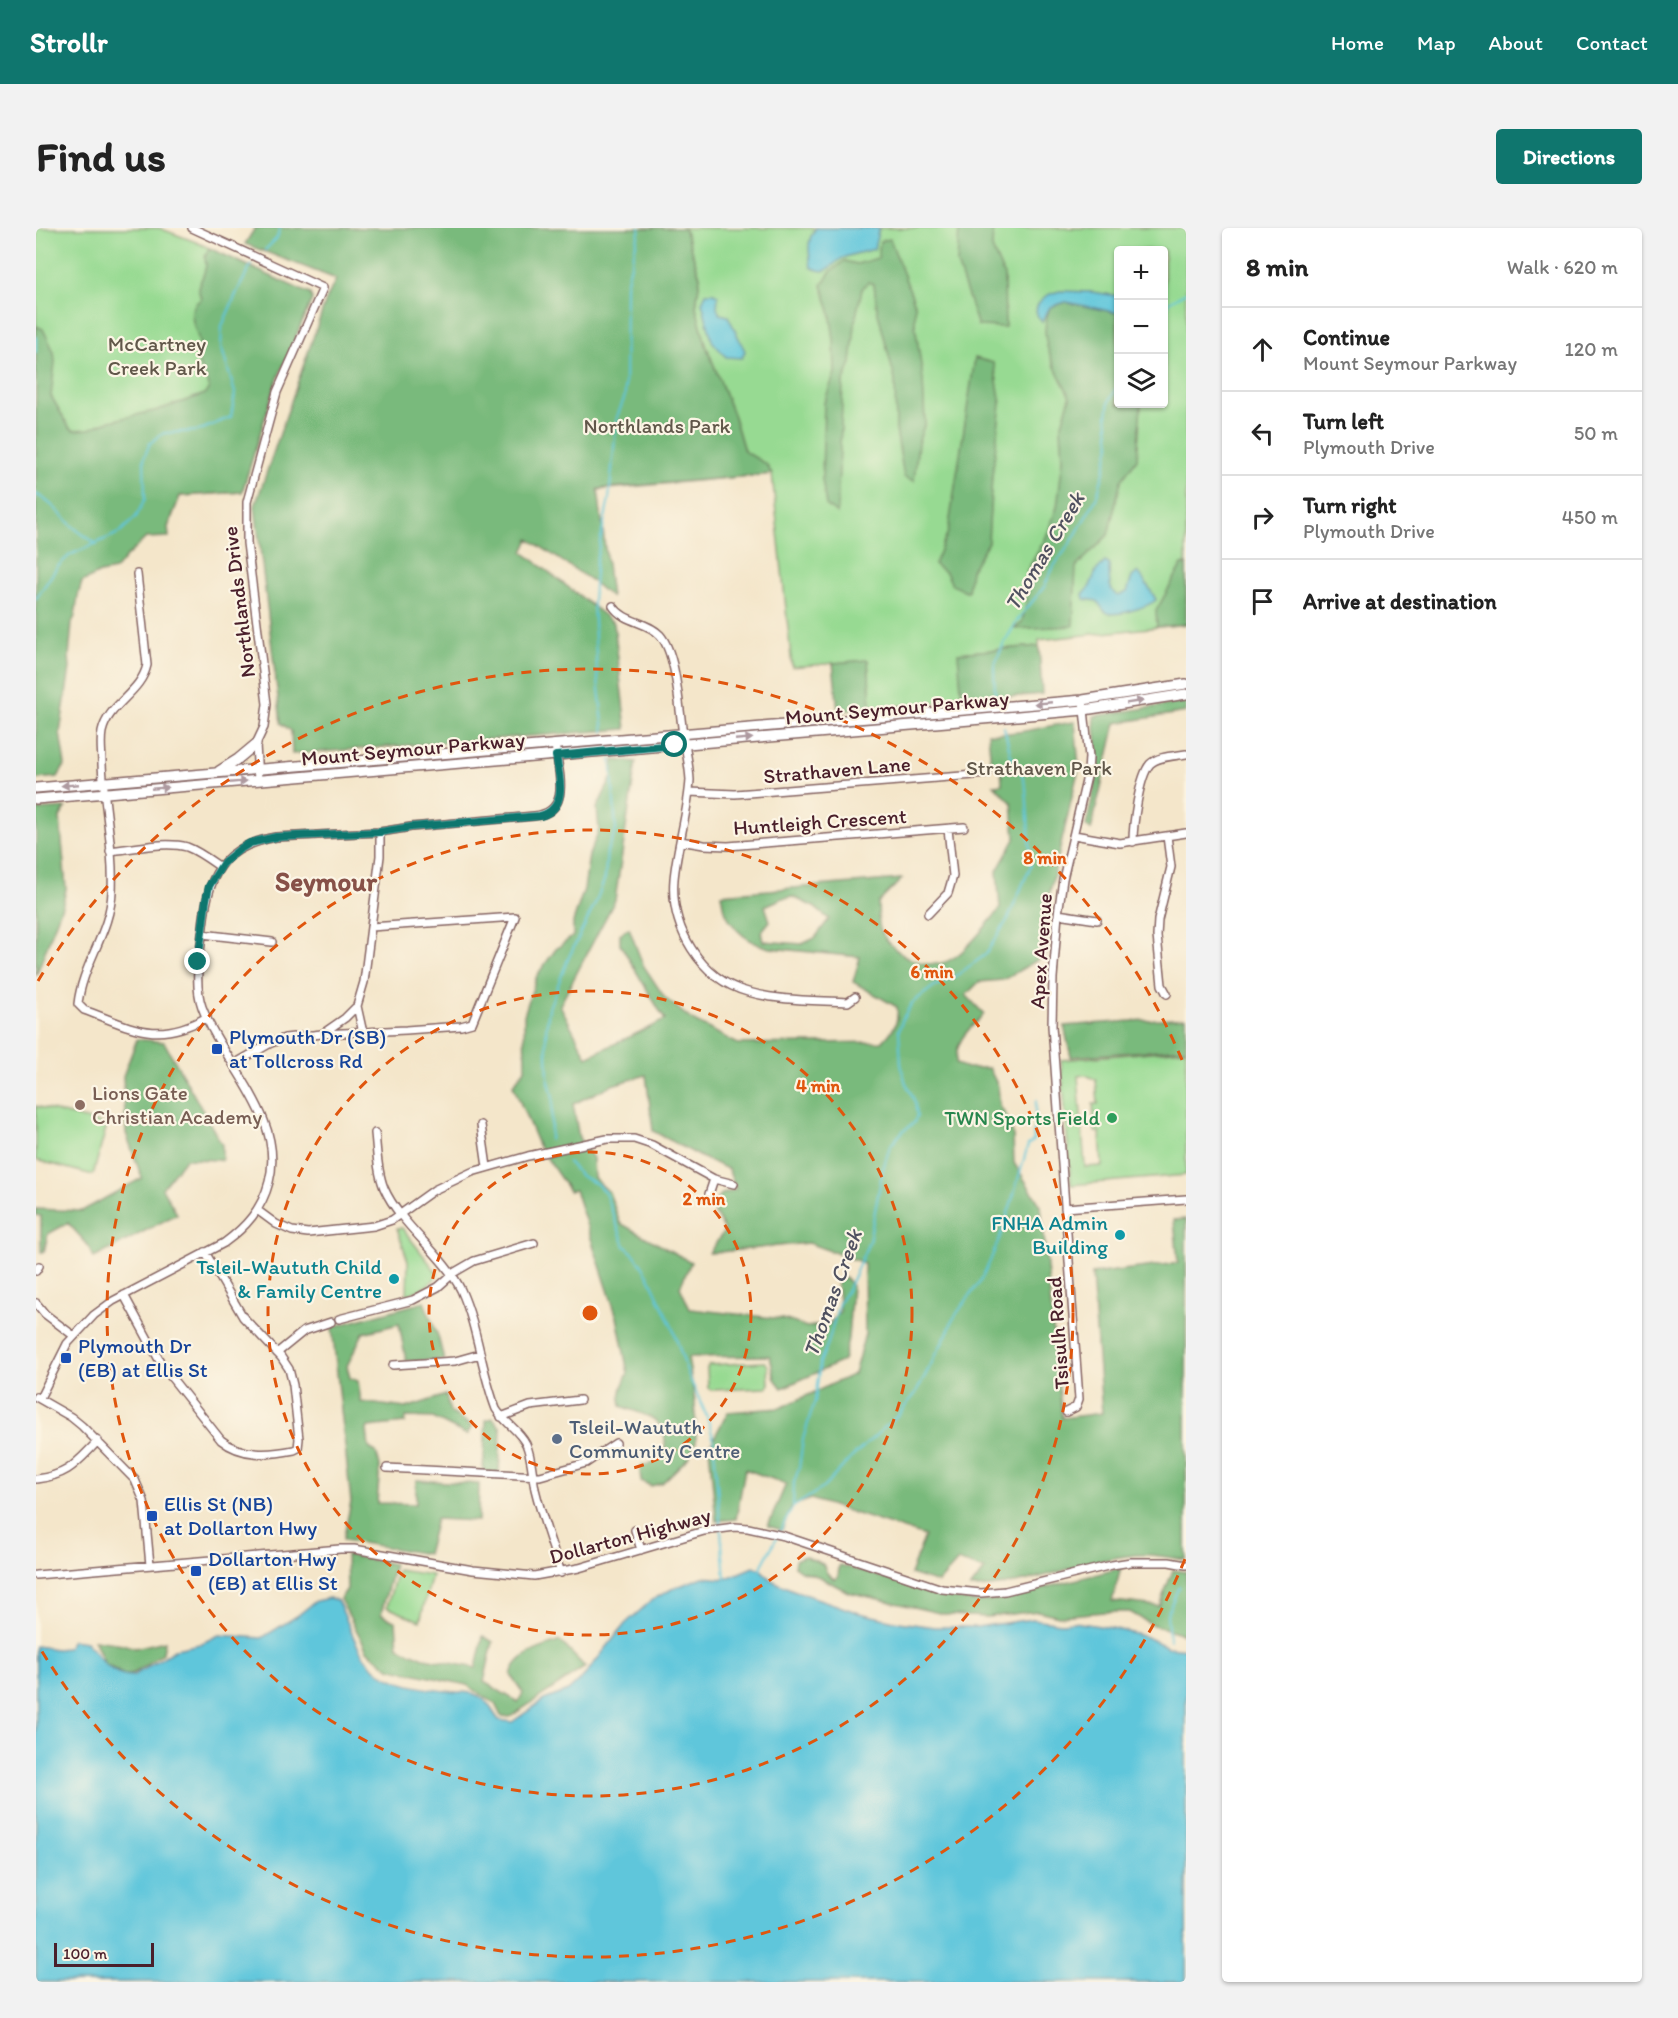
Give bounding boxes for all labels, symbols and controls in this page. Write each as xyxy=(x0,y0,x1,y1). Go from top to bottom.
text: Strollr xyxy=(30,25,108,59)
text: Home xyxy=(1331,30,1384,55)
text: Map xyxy=(1417,30,1456,55)
text: About xyxy=(1489,30,1543,55)
text: Contact xyxy=(1576,30,1648,55)
button: Directions xyxy=(1496,129,1642,184)
text: Find us xyxy=(36,131,166,182)
map controls xyxy=(1114,246,1168,408)
button: + xyxy=(1114,246,1168,300)
text: 8 min xyxy=(1246,251,1308,283)
text: Walk · 620 m xyxy=(1507,255,1618,279)
button: − xyxy=(1114,300,1168,354)
text: Continue xyxy=(1303,324,1390,351)
park label: McCartney Creek Park xyxy=(107,331,207,380)
icon: ahead xyxy=(1246,333,1279,366)
text: 120 m xyxy=(1565,337,1618,361)
text: Mount Seymour Parkway xyxy=(1303,351,1517,375)
button: layers xyxy=(1114,354,1168,408)
text: Turn left xyxy=(1303,408,1384,435)
park label: Northlands Park xyxy=(584,413,731,438)
icon: left xyxy=(1246,417,1279,450)
text: 50 m xyxy=(1574,421,1618,445)
text: Plymouth Drive xyxy=(1303,435,1435,459)
water label: Thomas Creek xyxy=(998,485,1091,616)
text: Turn right xyxy=(1303,492,1397,519)
icon: right xyxy=(1246,501,1279,534)
text: 450 m xyxy=(1562,505,1618,529)
text: Plymouth Drive xyxy=(1303,519,1435,543)
street label: Northlands Drive xyxy=(217,525,260,679)
icon: arrive xyxy=(1246,585,1279,618)
text: Arrive at destination xyxy=(1303,588,1497,615)
street label: Mount Seymour Parkway xyxy=(784,685,1010,730)
one-way arrow xyxy=(1126,697,1145,706)
one-way arrow xyxy=(1034,698,1053,708)
street label: Mount Seymour Parkway xyxy=(300,726,526,771)
route start xyxy=(661,731,687,757)
one-way arrow xyxy=(734,734,753,744)
street label: Strathaven Lane xyxy=(762,751,912,788)
park label: Strathaven Park xyxy=(966,755,1112,780)
one-way arrow xyxy=(228,777,247,787)
one-way arrow xyxy=(60,781,79,790)
one-way arrow xyxy=(151,784,170,793)
street label: Huntleigh Crescent xyxy=(732,803,908,840)
text: 8 min xyxy=(1023,847,1067,869)
district label: Seymour xyxy=(275,865,378,898)
street label: Apex Avenue xyxy=(1024,892,1057,1010)
route end xyxy=(184,948,210,974)
text: 6 min xyxy=(911,961,954,983)
place label: Plymouth Dr (SB) at Tollcross Rd xyxy=(229,1024,386,1073)
marker: Plymouth Dr (SB) at Tollcross Rd xyxy=(210,1042,224,1056)
text: 4 min xyxy=(796,1075,841,1097)
place label: Lions Gate Christian Academy xyxy=(92,1080,262,1129)
marker: Lions Gate Christian Academy xyxy=(73,1098,87,1112)
place label: TWN Sports Field xyxy=(944,1105,1101,1130)
marker: TWN Sports Field xyxy=(1105,1111,1119,1125)
text: 2 min xyxy=(683,1188,726,1210)
place label: FNHA Admin Building xyxy=(991,1210,1108,1259)
water label: Thomas Creek xyxy=(797,1224,869,1361)
marker: FNHA Admin Building xyxy=(1113,1228,1127,1242)
place label: Tsleil-Waututh Child & Family Centre xyxy=(196,1254,383,1303)
marker: Tsleil-Waututh Child & Family Centre xyxy=(387,1272,401,1286)
street label: Tsisulh Road xyxy=(1041,1276,1074,1390)
centre of rings xyxy=(580,1303,600,1323)
place label: Plymouth Dr (EB) at Ellis St xyxy=(78,1333,208,1382)
marker: Plymouth Dr (EB) at Ellis St xyxy=(59,1351,73,1365)
place label: Tsleil-Waututh Community Centre xyxy=(569,1414,740,1463)
marker: Tsleil-Waututh Community Centre xyxy=(550,1432,564,1446)
place label: Ellis St (NB) at Dollarton Hwy xyxy=(164,1491,317,1540)
street label: Dollarton Highway xyxy=(546,1502,713,1569)
marker: Ellis St (NB) at Dollarton Hwy xyxy=(145,1509,159,1523)
place label: Dollarton Hwy (EB) at Ellis St xyxy=(208,1546,338,1595)
marker: Dollarton Hwy (EB) at Ellis St xyxy=(189,1564,203,1578)
scale bar xyxy=(54,1940,154,1968)
text: 100 m xyxy=(63,1944,107,1963)

